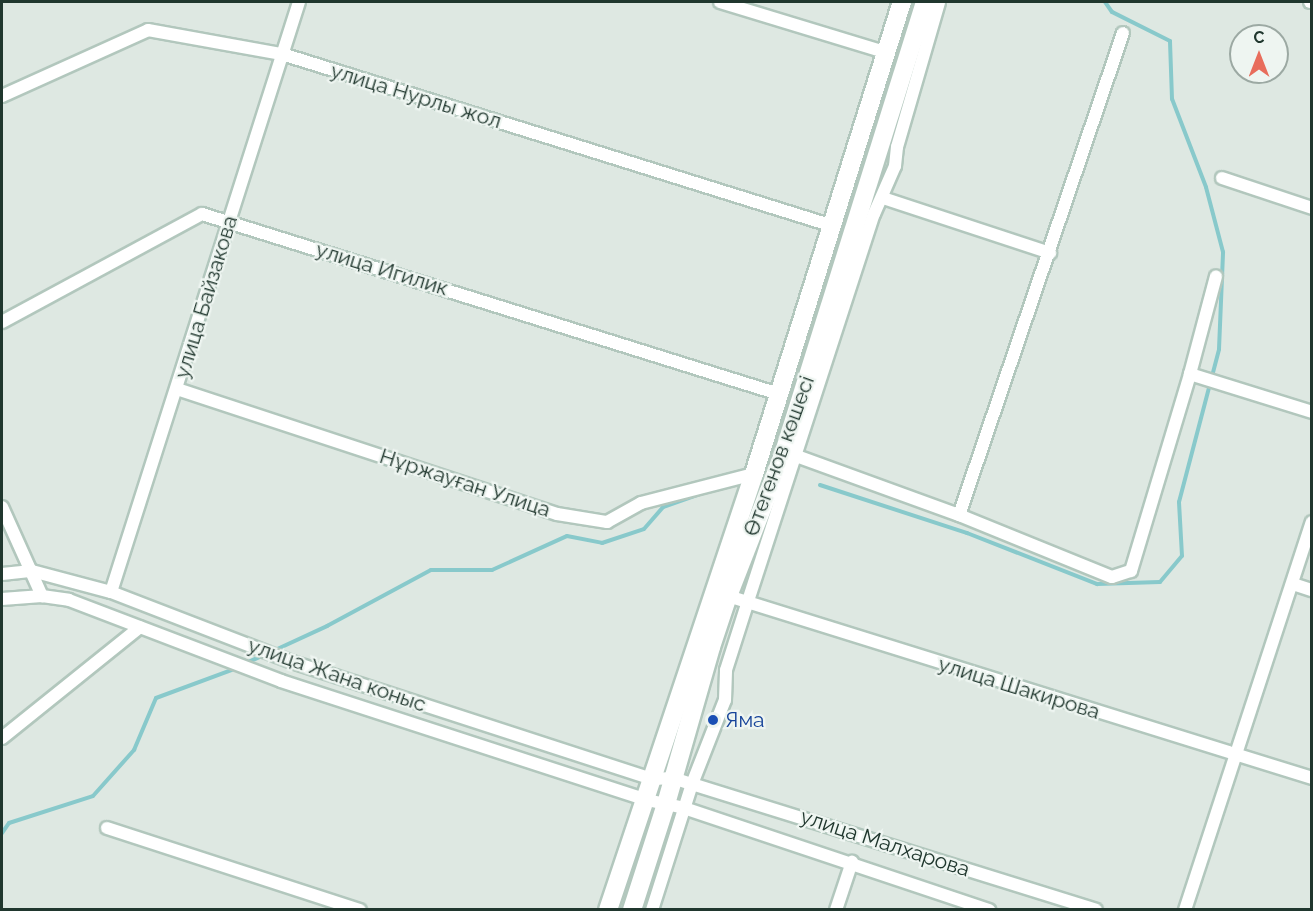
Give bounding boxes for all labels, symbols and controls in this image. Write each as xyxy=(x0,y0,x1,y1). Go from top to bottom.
north arrow xyxy=(1229,24,1289,84)
text: С xyxy=(1254,28,1264,47)
street label: улица Нурлы жол xyxy=(328,58,504,134)
street label: улица Байзакова xyxy=(169,213,243,381)
street label: улица Игилик xyxy=(313,237,451,301)
street label: Өтегенов көшесі xyxy=(738,373,820,539)
street label: Нұржауған Улица xyxy=(376,444,554,522)
street label: улица Жана коныс xyxy=(245,633,429,717)
street label: улица Шакирова xyxy=(935,651,1103,725)
place label: Яма xyxy=(725,707,765,733)
marker: Яма xyxy=(706,713,720,727)
street label: улица Малхарова xyxy=(797,804,973,882)

